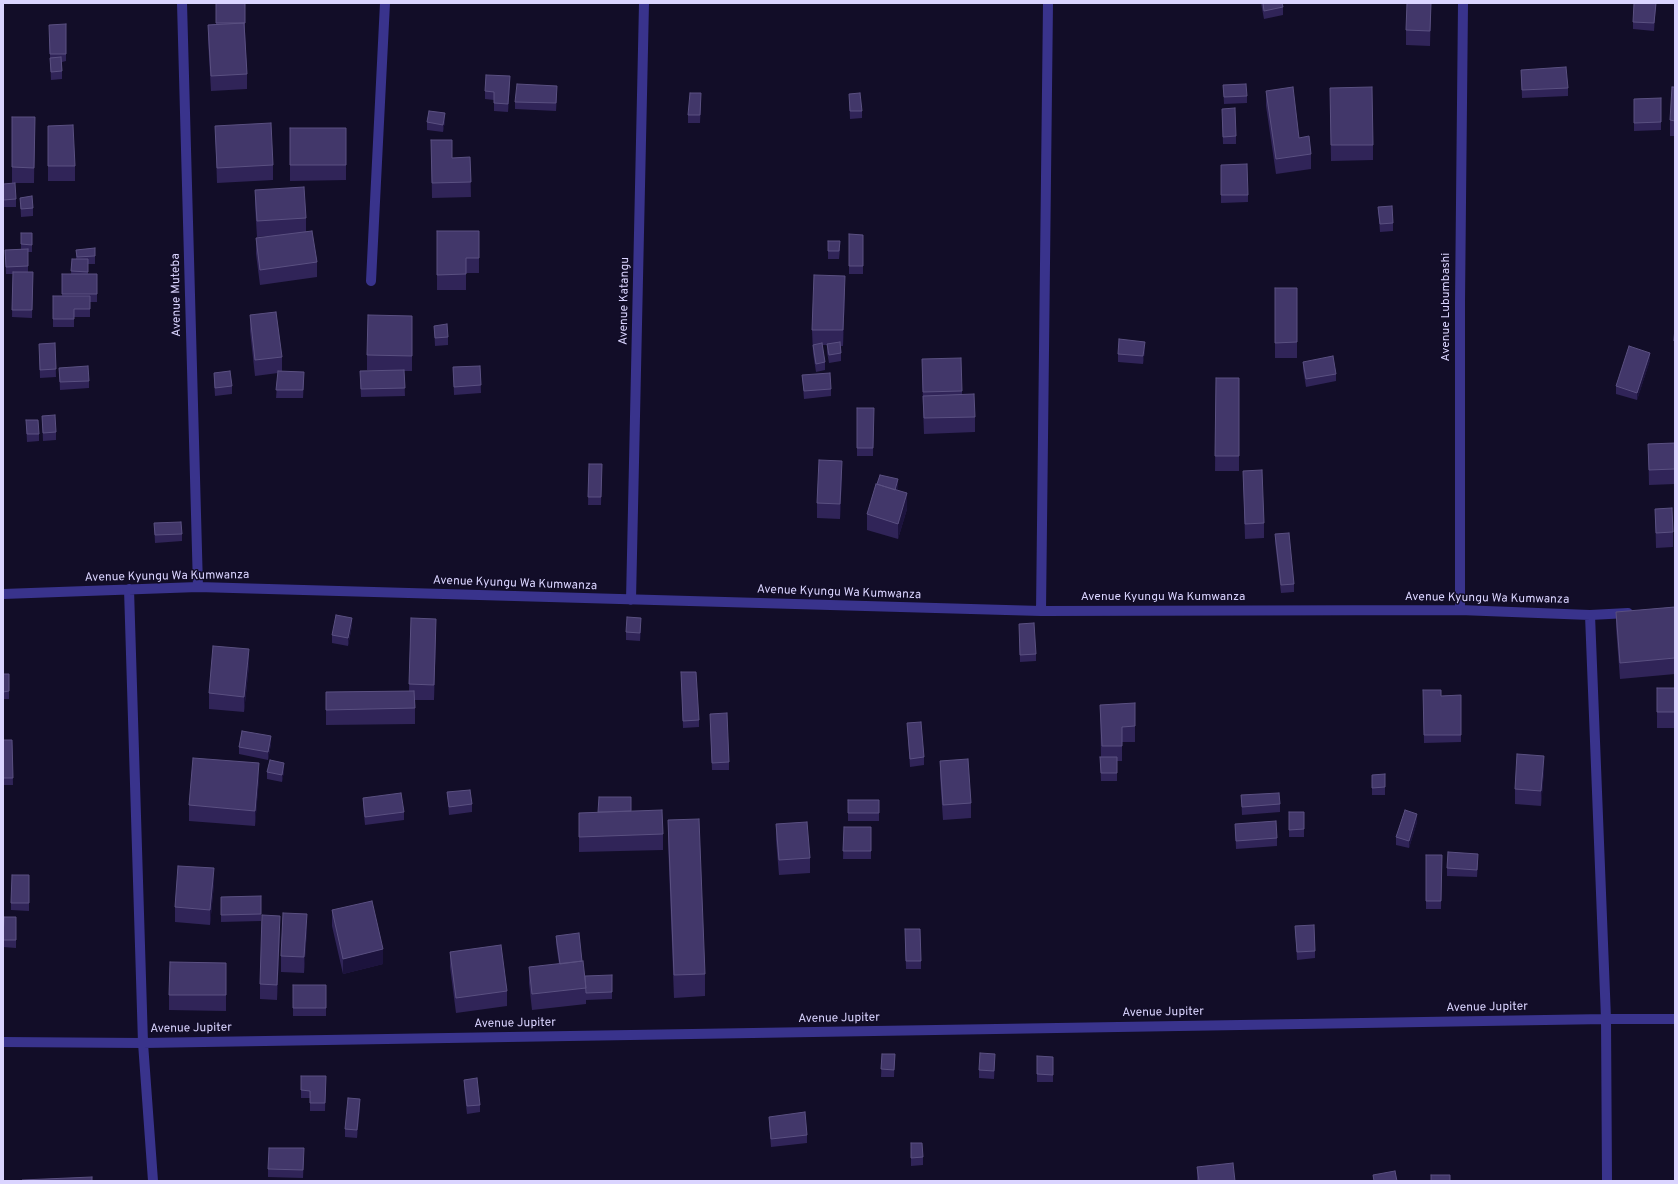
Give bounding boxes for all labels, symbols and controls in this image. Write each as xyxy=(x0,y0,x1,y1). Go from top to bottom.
street label: Avenue Muteba xyxy=(169,253,185,337)
street label: Avenue Lubumbashi xyxy=(1440,253,1454,361)
street label: Avenue Katangu xyxy=(617,257,633,345)
street label: Avenue Kyungu Wa Kumwanza xyxy=(85,568,249,586)
street label: Avenue Kyungu Wa Kumwanza xyxy=(433,574,597,594)
street label: Avenue Kyungu Wa Kumwanza xyxy=(757,583,921,603)
street label: Avenue Kyungu Wa Kumwanza xyxy=(1405,590,1569,608)
street label: Avenue Kyungu Wa Kumwanza xyxy=(1081,591,1245,605)
street label: Avenue Jupiter xyxy=(1446,1000,1528,1016)
street label: Avenue Jupiter xyxy=(1122,1005,1204,1021)
street label: Avenue Jupiter xyxy=(798,1011,880,1027)
street label: Avenue Jupiter xyxy=(474,1016,556,1032)
street label: Avenue Jupiter xyxy=(150,1021,232,1037)

